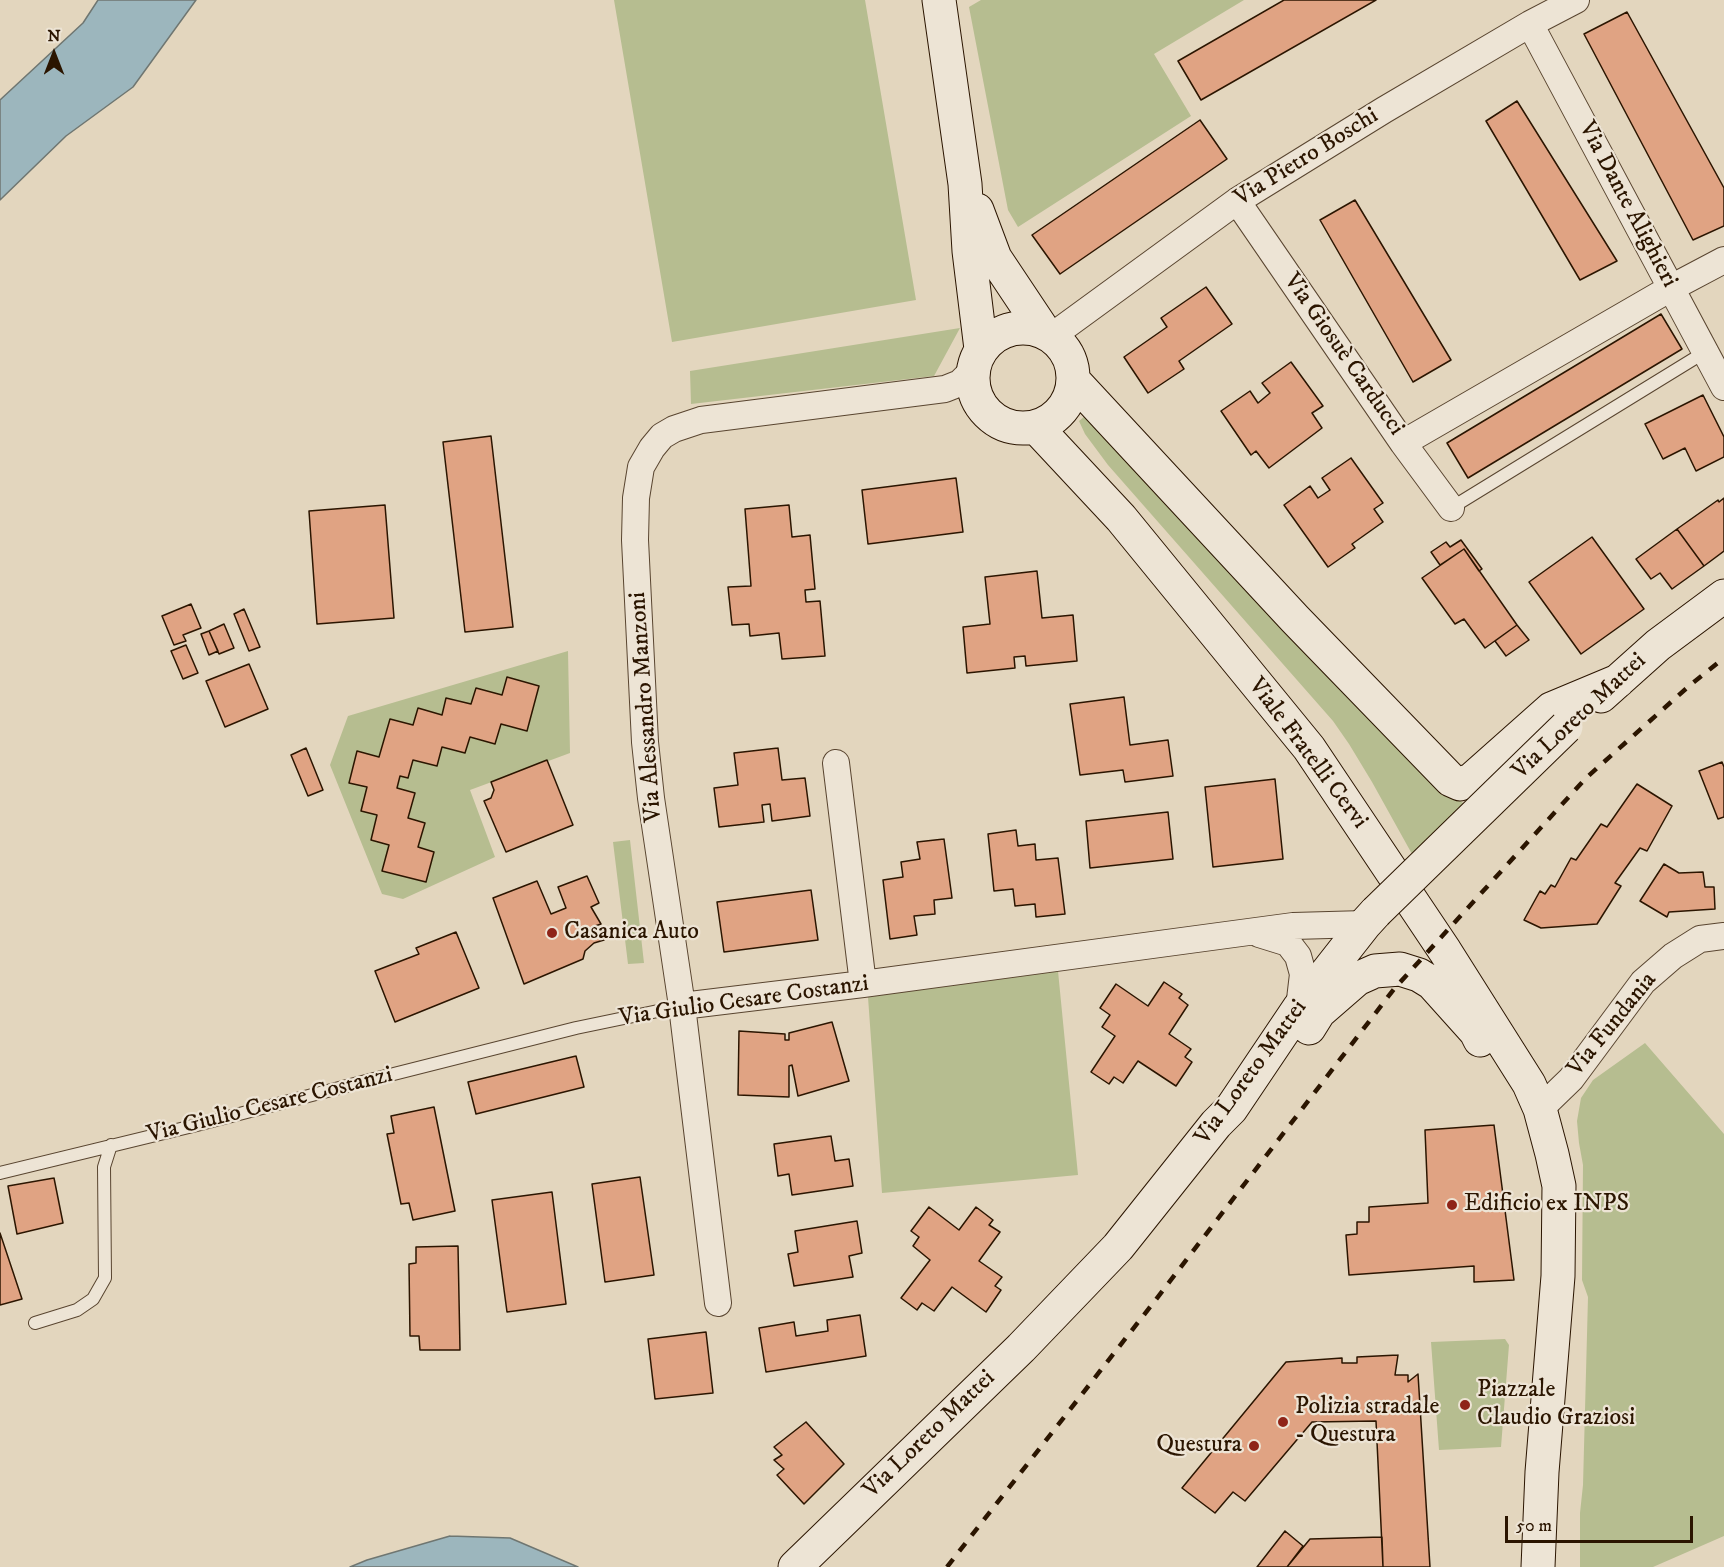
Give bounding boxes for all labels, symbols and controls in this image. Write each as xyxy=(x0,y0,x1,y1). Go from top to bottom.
north arrow xyxy=(24,24,84,84)
text: N xyxy=(47,26,61,46)
street label: Via Pietro Boschi xyxy=(1230,102,1384,214)
street label: Via Dante Alighieri xyxy=(1571,117,1683,293)
street label: Via Giosuè Carducci xyxy=(1276,268,1410,442)
street label: Via Alessandro Manzoni xyxy=(625,591,669,823)
street label: Via Loreto Mattei xyxy=(1507,648,1653,786)
street label: Viale Fratelli Cervi xyxy=(1241,673,1373,835)
place label: Casanica Auto xyxy=(564,919,699,947)
marker: Casanica Auto xyxy=(545,926,559,940)
street label: Via Fundania xyxy=(1562,967,1664,1083)
street label: Via Giulio Cesare Costanzi xyxy=(617,970,871,1034)
street label: Via Loreto Mattei xyxy=(1190,995,1314,1151)
street label: Via Giulio Cesare Costanzi xyxy=(144,1062,396,1150)
place label: Edificio ex INPS xyxy=(1464,1191,1629,1219)
marker: Edificio ex INPS xyxy=(1445,1198,1459,1212)
street label: Via Loreto Mattei xyxy=(858,1365,1002,1505)
place label: Piazzale Claudio Graziosi xyxy=(1477,1377,1635,1433)
place label: Polizia stradale - Questura xyxy=(1295,1394,1439,1450)
marker: Piazzale Claudio Graziosi xyxy=(1458,1398,1472,1412)
marker: Polizia stradale - Questura xyxy=(1276,1415,1290,1429)
place label: Questura xyxy=(1156,1432,1242,1460)
marker: Questura xyxy=(1247,1439,1261,1453)
scale bar xyxy=(1508,1504,1696,1542)
text: 50 m xyxy=(1516,1515,1552,1537)

